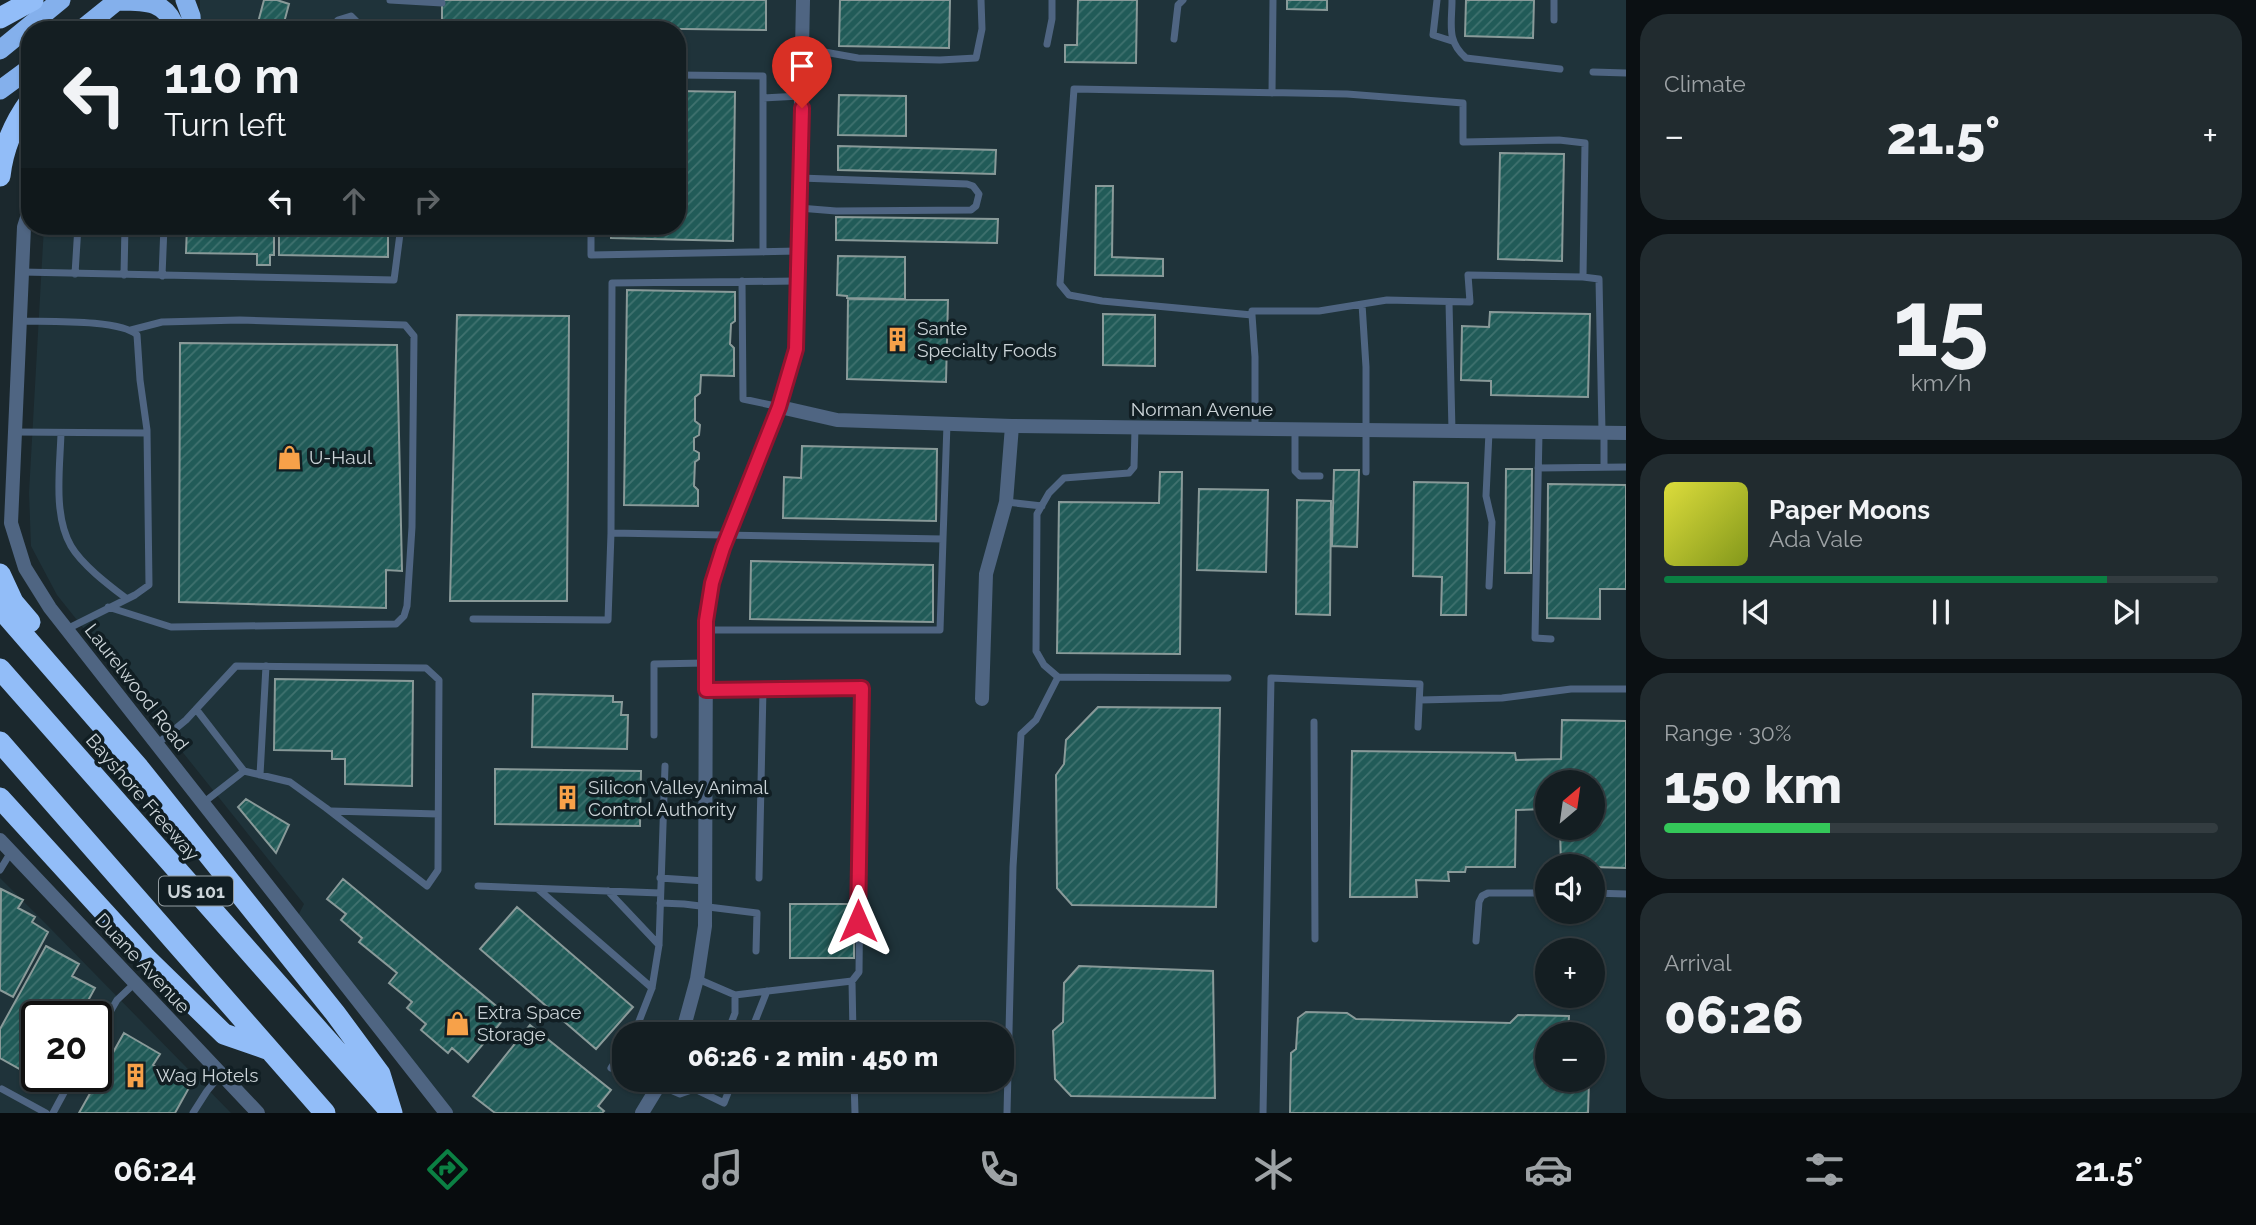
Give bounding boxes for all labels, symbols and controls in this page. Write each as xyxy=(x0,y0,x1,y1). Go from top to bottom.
pin xyxy=(772,36,832,108)
text: 110 m xyxy=(164,47,300,104)
icon: arrive xyxy=(783,47,821,85)
icon: left xyxy=(49,49,140,140)
text: Climate xyxy=(1664,70,1746,97)
text: 21.5° xyxy=(1886,105,2000,166)
text: Turn left xyxy=(164,106,286,143)
text: − xyxy=(1664,113,1684,158)
text: + xyxy=(2202,113,2218,158)
icon: left xyxy=(262,182,300,220)
icon: ahead xyxy=(335,182,373,220)
icon: right xyxy=(408,182,446,220)
text: 15 xyxy=(1893,270,1989,377)
place label: Sante Specialty Foods xyxy=(917,317,1057,361)
building icon: Sante Specialty Foods xyxy=(883,325,911,353)
text: km/h xyxy=(1911,369,1971,396)
street label: Norman Avenue xyxy=(1131,398,1273,420)
shop icon: U-Haul xyxy=(275,443,303,471)
place label: U-Haul xyxy=(309,446,373,468)
text: Paper Moons xyxy=(1769,495,1930,525)
text: Ada Vale xyxy=(1769,525,1863,552)
icon: previous xyxy=(1737,593,1775,631)
icon: pause xyxy=(1922,593,1960,631)
icon: next xyxy=(2107,593,2145,631)
street label: Laurelwood Road xyxy=(81,619,193,755)
text: Range · 30% xyxy=(1664,719,1791,746)
street label: Bayshore Freeway xyxy=(82,729,204,865)
text: 150 km xyxy=(1664,754,1842,815)
north arrow xyxy=(1535,770,1605,840)
map controls xyxy=(1535,770,1605,1092)
place label: Silicon Valley Animal Control Authority xyxy=(588,776,769,820)
building icon: Silicon Valley Animal Control Authority xyxy=(554,784,582,812)
button: sound xyxy=(1535,854,1605,924)
road number: US 101 xyxy=(159,876,233,906)
position arrow xyxy=(821,884,895,958)
street label: Duane Avenue xyxy=(91,909,195,1017)
button: + xyxy=(1535,938,1605,1008)
text: Arrival xyxy=(1664,949,1731,976)
text: 06:26 xyxy=(1664,984,1804,1045)
speed limit sign: 20 xyxy=(21,1001,112,1092)
place label: Extra Space Storage xyxy=(477,1001,581,1045)
shop icon: Extra Space Storage xyxy=(443,1009,471,1037)
button: − xyxy=(1535,1022,1605,1092)
text: 06:26 · 2 min · 450 m xyxy=(688,1042,938,1072)
building icon: Wag Hotels xyxy=(122,1061,150,1089)
place label: Wag Hotels xyxy=(156,1064,259,1086)
icon: directions xyxy=(423,1145,472,1194)
icon: music xyxy=(698,1145,747,1194)
icon: phone xyxy=(974,1145,1023,1194)
icon: climate xyxy=(1249,1145,1298,1194)
icon: car xyxy=(1524,1145,1573,1194)
icon: filters xyxy=(1800,1145,1849,1194)
text: 06:24 xyxy=(113,1151,196,1188)
text: 21.5° xyxy=(2075,1151,2143,1188)

